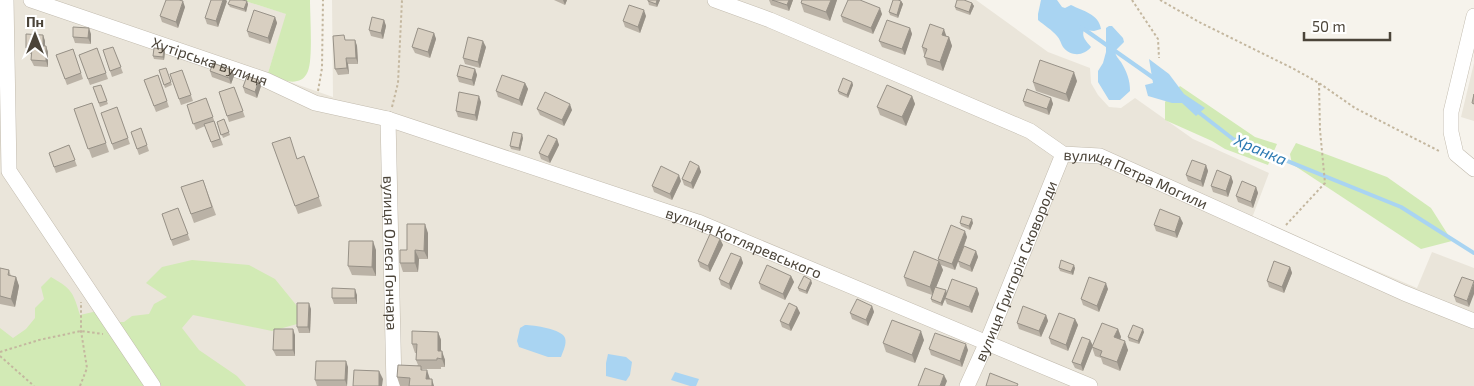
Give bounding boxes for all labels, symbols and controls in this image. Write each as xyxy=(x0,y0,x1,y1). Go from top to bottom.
north arrow xyxy=(10,10,60,60)
scale bar xyxy=(1304,10,1390,42)
text: Пн xyxy=(26,13,44,30)
text: 50 m xyxy=(1312,17,1346,35)
street label: Хутірська вулиця xyxy=(149,33,270,89)
water label: Хранка xyxy=(1231,129,1290,169)
street label: вулиця Петра Могили xyxy=(1063,145,1211,212)
street label: вулиця Олеся Гончара xyxy=(379,175,402,331)
street label: вулиця Григорія Сковороди xyxy=(971,178,1060,364)
street label: вулиця Котляревського xyxy=(664,203,825,282)

